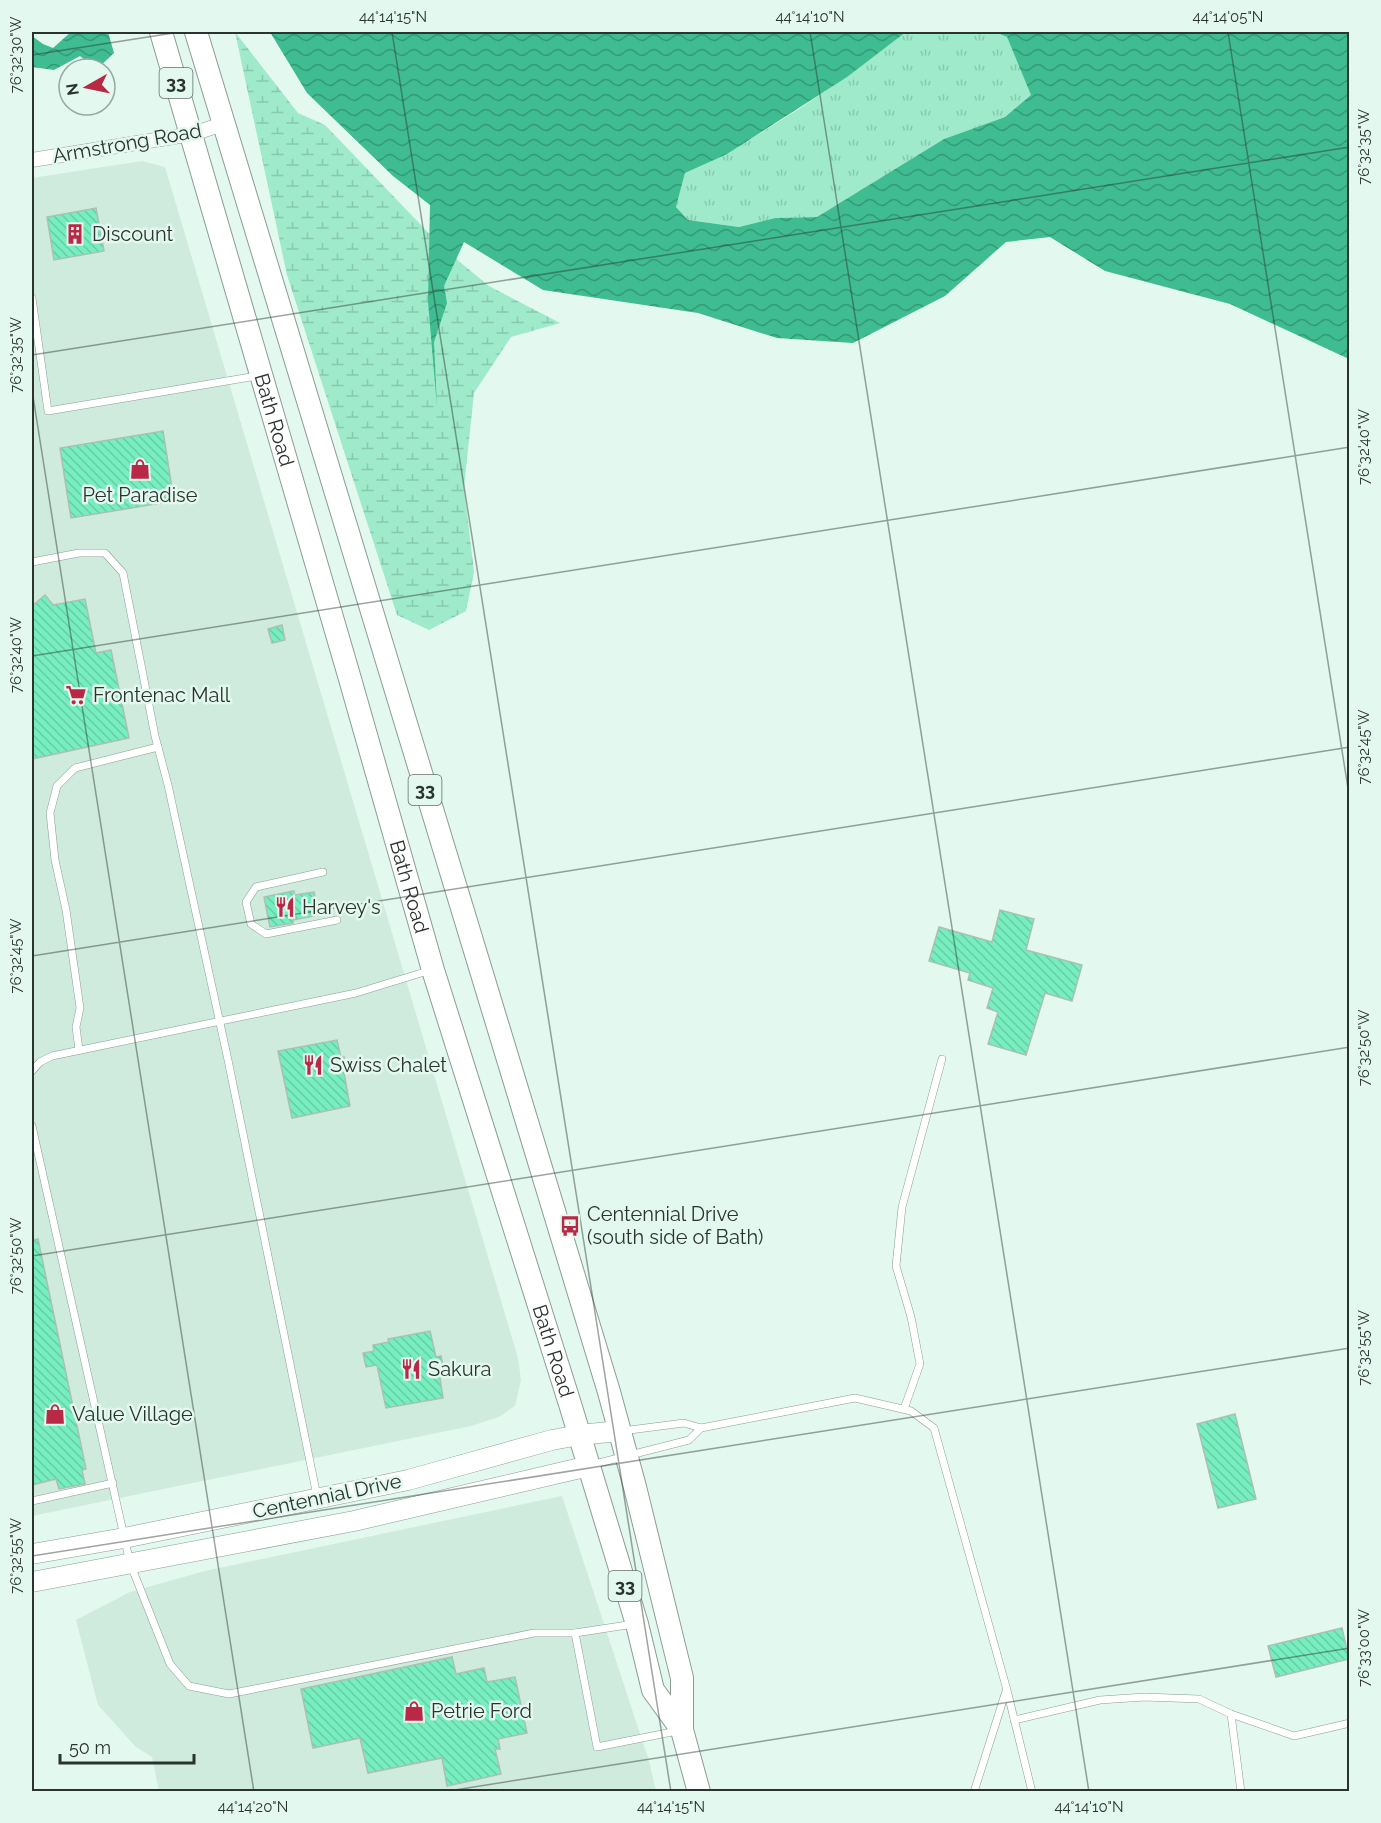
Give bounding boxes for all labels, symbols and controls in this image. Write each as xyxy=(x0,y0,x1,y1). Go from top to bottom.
text: 44°14'15"N xyxy=(359,8,427,26)
text: 44°14'10"N xyxy=(775,8,845,26)
text: 44°14'05"N xyxy=(1193,8,1263,26)
text: 76°32'30"W xyxy=(7,16,25,93)
north arrow xyxy=(57,57,117,117)
road number: 33 xyxy=(160,68,192,98)
text: N xyxy=(62,82,83,97)
text: 76°32'35"W xyxy=(1355,109,1373,185)
street label: Armstrong Road xyxy=(51,118,203,168)
building icon: Discount xyxy=(63,222,87,246)
place label: Discount xyxy=(92,222,174,246)
text: 76°32'35"W xyxy=(7,317,25,393)
street label: Bath Road xyxy=(249,371,299,469)
text: 76°32'40"W xyxy=(1355,409,1373,485)
shop icon: Pet Paradise xyxy=(128,457,152,481)
place label: Pet Paradise xyxy=(83,483,198,507)
text: 76°32'40"W xyxy=(7,617,25,693)
supermarket icon: Frontenac Mall xyxy=(64,683,88,707)
place label: Frontenac Mall xyxy=(93,683,231,707)
text: 76°32'45"W xyxy=(1355,709,1373,784)
road number: 33 xyxy=(408,775,442,805)
street label: Bath Road xyxy=(385,837,434,936)
restaurant icon: Harvey's xyxy=(273,895,297,919)
place label: Harvey's xyxy=(302,895,381,919)
text: 76°32'45"W xyxy=(7,918,25,993)
text: 76°32'50"W xyxy=(1355,1009,1373,1086)
restaurant icon: Swiss Chalet xyxy=(301,1053,325,1077)
place label: Swiss Chalet xyxy=(330,1053,447,1077)
place label: Centennial Drive (south side of Bath) xyxy=(587,1202,763,1249)
bus stop icon: Centennial Drive (south side of Bath) xyxy=(558,1214,582,1238)
text: 76°32'50"W xyxy=(7,1217,25,1294)
street label: Bath Road xyxy=(527,1302,579,1400)
text: 76°32'55"W xyxy=(1355,1310,1373,1386)
restaurant icon: Sakura xyxy=(399,1357,423,1381)
place label: Sakura xyxy=(428,1357,491,1381)
shop icon: Value Village xyxy=(43,1402,67,1426)
place label: Value Village xyxy=(72,1402,193,1426)
street label: Centennial Drive xyxy=(250,1468,404,1523)
text: 76°32'55"W xyxy=(7,1518,25,1594)
road number: 33 xyxy=(608,1571,642,1601)
text: 76°33'00"W xyxy=(1355,1609,1373,1687)
shop icon: Petrie Ford xyxy=(402,1699,426,1723)
place label: Petrie Ford xyxy=(431,1699,532,1723)
scale bar xyxy=(60,1727,194,1765)
text: 50 m xyxy=(69,1737,111,1758)
text: 44°14'20"N xyxy=(218,1798,288,1816)
text: 44°14'15"N xyxy=(637,1798,705,1816)
text: 44°14'10"N xyxy=(1054,1798,1124,1816)

